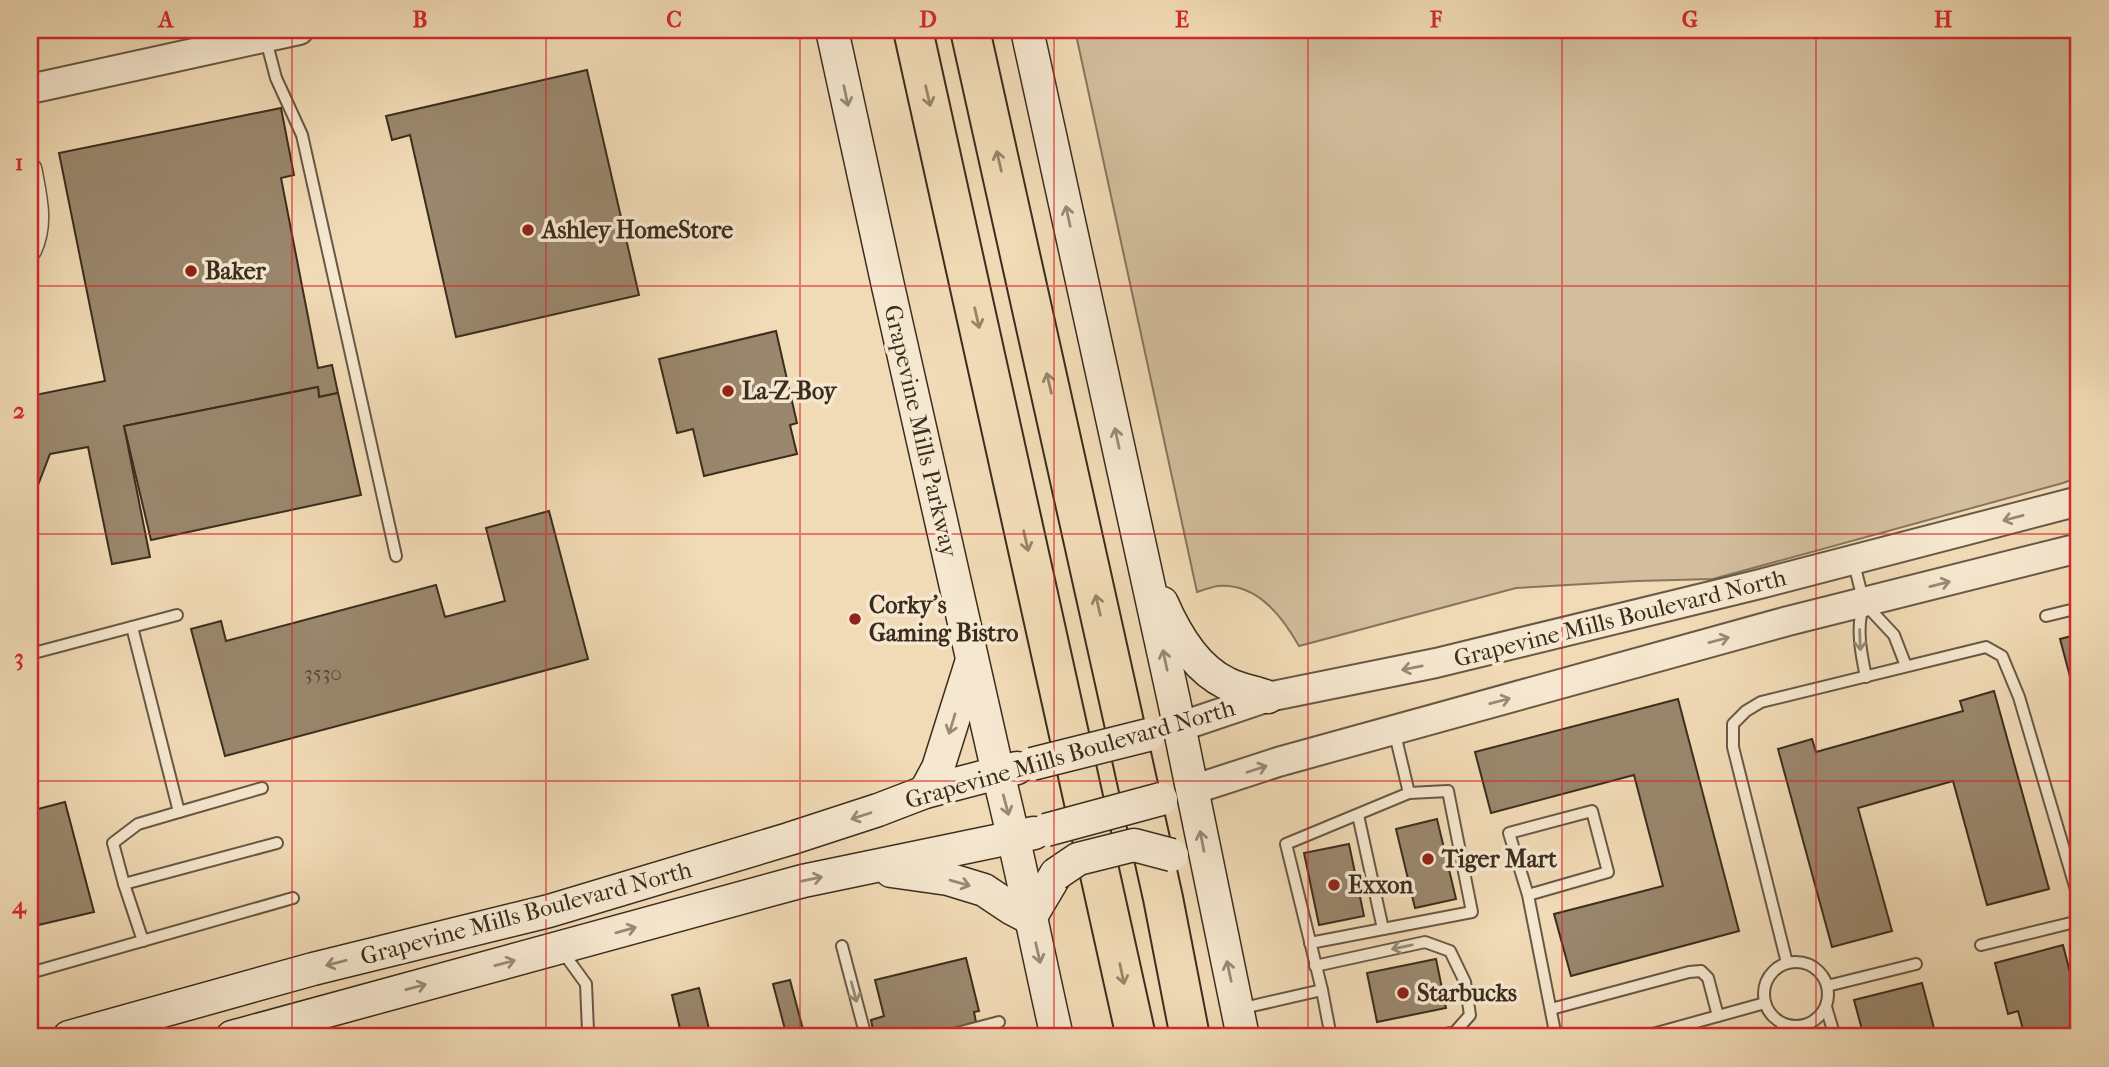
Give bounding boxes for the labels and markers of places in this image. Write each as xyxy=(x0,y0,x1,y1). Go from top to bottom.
place label: Ashley HomeStore xyxy=(540,216,733,244)
marker: Ashley HomeStore xyxy=(520,222,536,238)
place label: Baker xyxy=(205,257,267,285)
marker: Baker xyxy=(183,263,199,279)
place label: La-Z-Boy xyxy=(742,377,837,405)
marker: La-Z-Boy xyxy=(720,383,736,399)
place label: Corky's Gaming Bistro xyxy=(869,591,1018,647)
marker: Corky's Gaming Bistro xyxy=(847,611,863,627)
place label: Tiger Mart xyxy=(1441,845,1557,873)
marker: Tiger Mart xyxy=(1420,851,1436,867)
place label: Exxon xyxy=(1348,871,1414,899)
marker: Exxon xyxy=(1326,877,1342,893)
place label: Starbucks xyxy=(1417,979,1517,1007)
marker: Starbucks xyxy=(1395,985,1411,1001)

